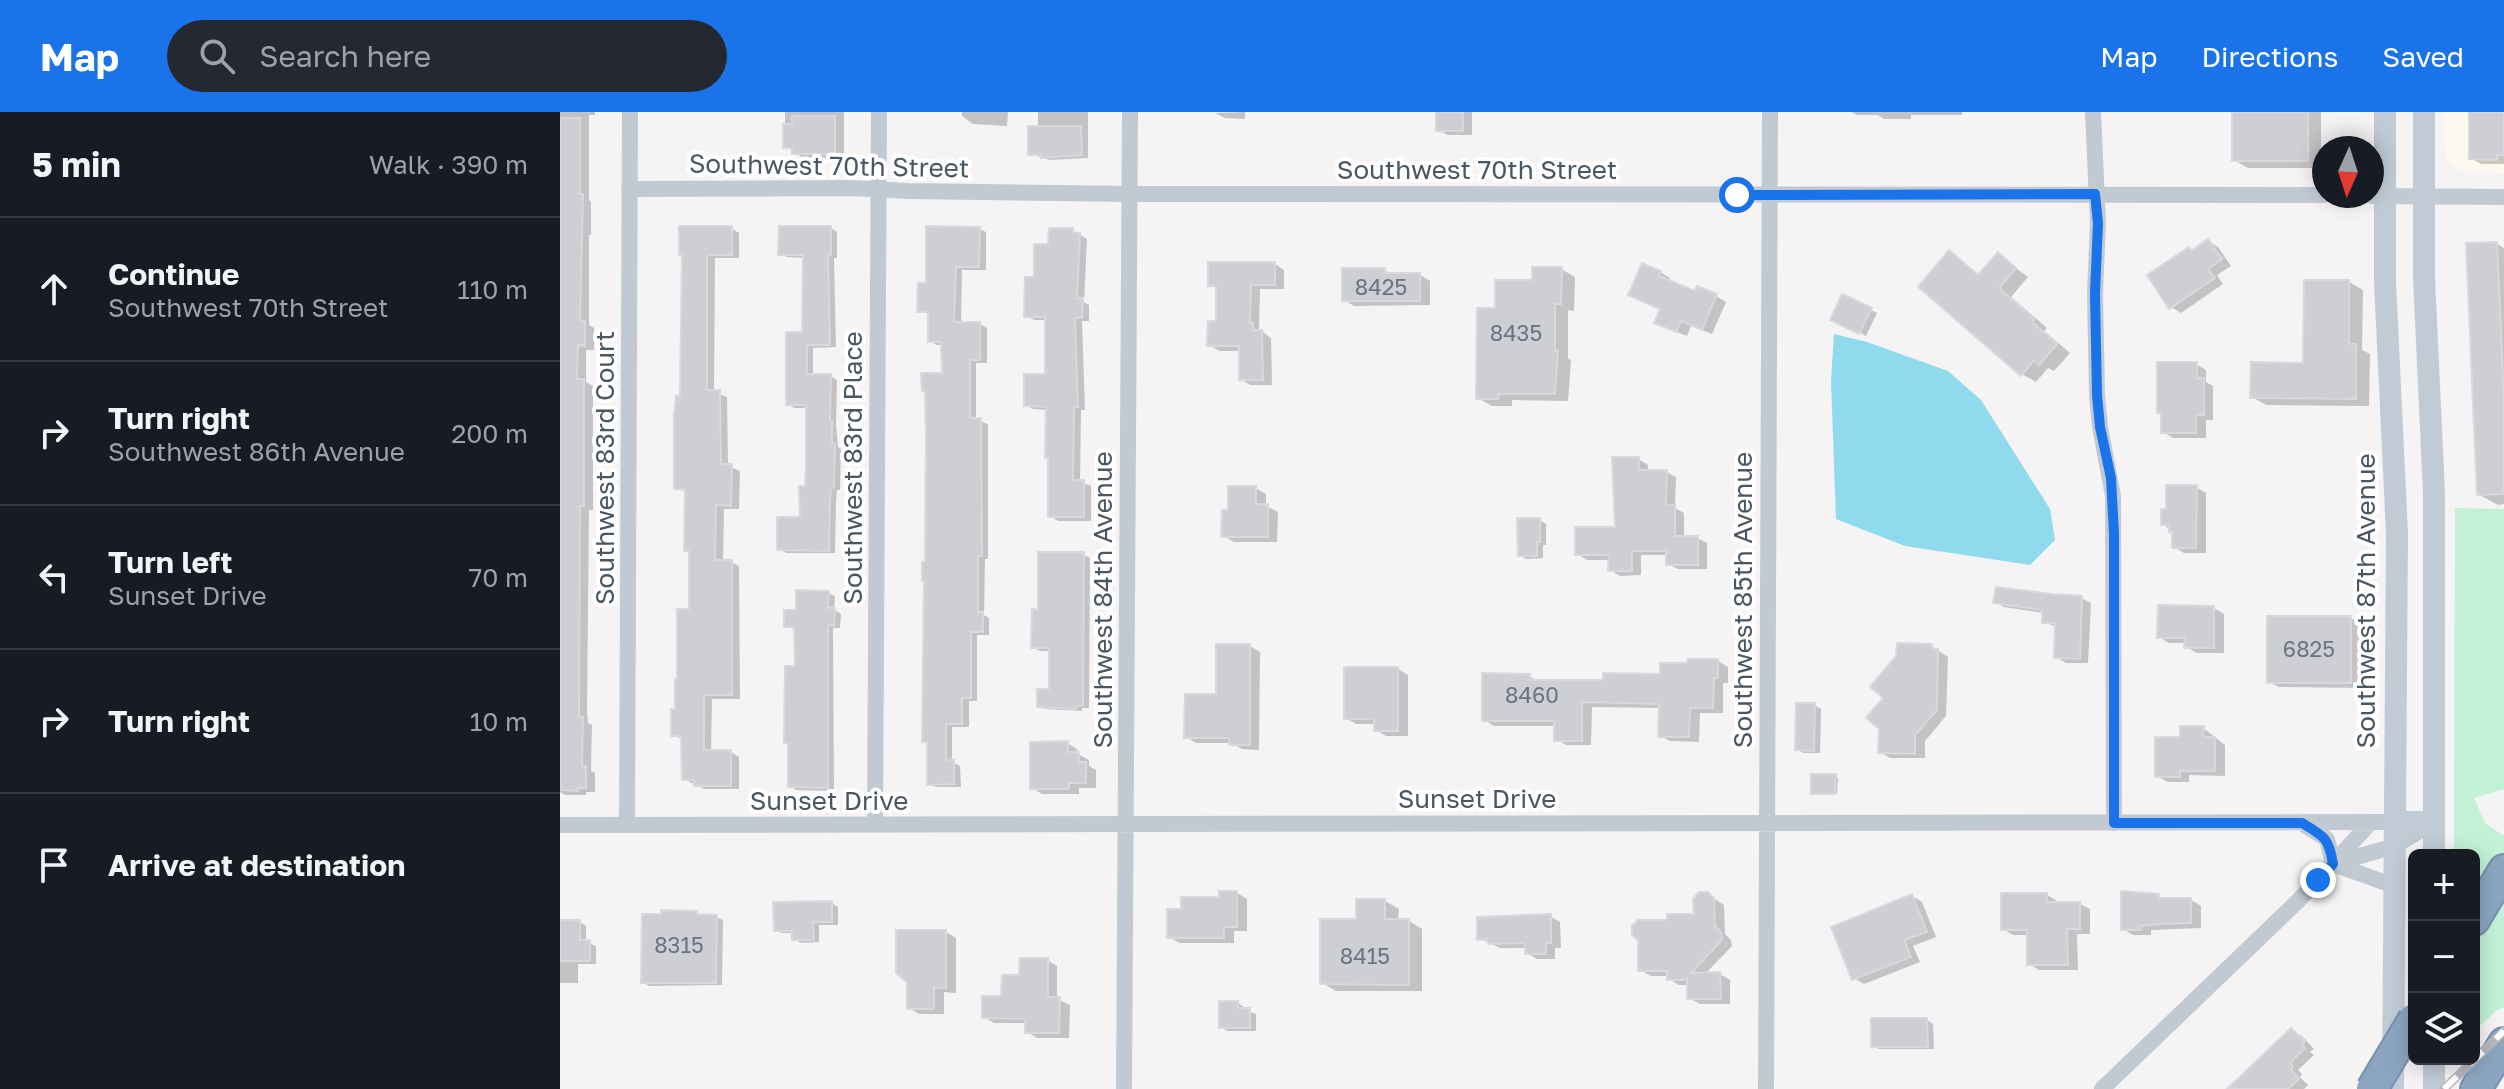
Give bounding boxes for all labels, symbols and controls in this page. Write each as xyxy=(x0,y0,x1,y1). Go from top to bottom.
search box xyxy=(167,20,727,92)
text: Map xyxy=(40,34,119,79)
icon: search xyxy=(195,34,239,78)
text: Search here xyxy=(259,38,431,74)
text: Map xyxy=(2100,40,2157,73)
text: Directions xyxy=(2201,40,2338,73)
text: Saved xyxy=(2382,40,2464,73)
north arrow xyxy=(2312,136,2384,208)
text: 5 min xyxy=(32,144,121,184)
street label: Southwest 70th Street xyxy=(689,148,969,183)
text: Walk · 390 m xyxy=(369,149,528,180)
street label: Southwest 70th Street xyxy=(1337,154,1617,185)
route start xyxy=(1719,177,1755,213)
text: Continue xyxy=(108,256,239,292)
icon: ahead xyxy=(32,267,76,311)
house number: 8425 xyxy=(1355,273,1407,300)
text: 110 m xyxy=(457,274,528,305)
text: Southwest 70th Street xyxy=(108,292,388,323)
house number: 8435 xyxy=(1490,319,1542,346)
street label: Southwest 83rd Court xyxy=(589,331,620,605)
street label: Southwest 83rd Place xyxy=(837,331,868,605)
text: Turn right xyxy=(108,400,250,436)
icon: right xyxy=(32,411,76,455)
text: 200 m xyxy=(451,418,528,449)
text: Southwest 86th Avenue xyxy=(108,436,405,467)
street label: Southwest 84th Avenue xyxy=(1087,451,1118,749)
street label: Southwest 85th Avenue xyxy=(1727,452,1758,748)
street label: Southwest 87th Avenue xyxy=(2350,454,2381,748)
text: Turn left xyxy=(108,544,233,580)
icon: left xyxy=(32,555,76,599)
text: 70 m xyxy=(469,562,528,593)
text: Sunset Drive xyxy=(108,580,267,611)
house number: 6825 xyxy=(2283,635,2335,662)
house number: 8460 xyxy=(1505,681,1559,708)
icon: right xyxy=(32,699,76,743)
text: Turn right xyxy=(108,703,250,739)
text: 10 m xyxy=(470,706,528,737)
street label: Sunset Drive xyxy=(1398,783,1556,814)
street label: Sunset Drive xyxy=(750,785,908,816)
icon: arrive xyxy=(32,843,76,887)
text: Arrive at destination xyxy=(108,847,405,883)
map controls xyxy=(2408,849,2480,1065)
button: + xyxy=(2408,849,2480,921)
route end xyxy=(2300,862,2336,898)
button: − xyxy=(2408,921,2480,993)
house number: 8315 xyxy=(654,931,704,958)
house number: 8415 xyxy=(1340,942,1390,969)
button: layers xyxy=(2408,993,2480,1065)

